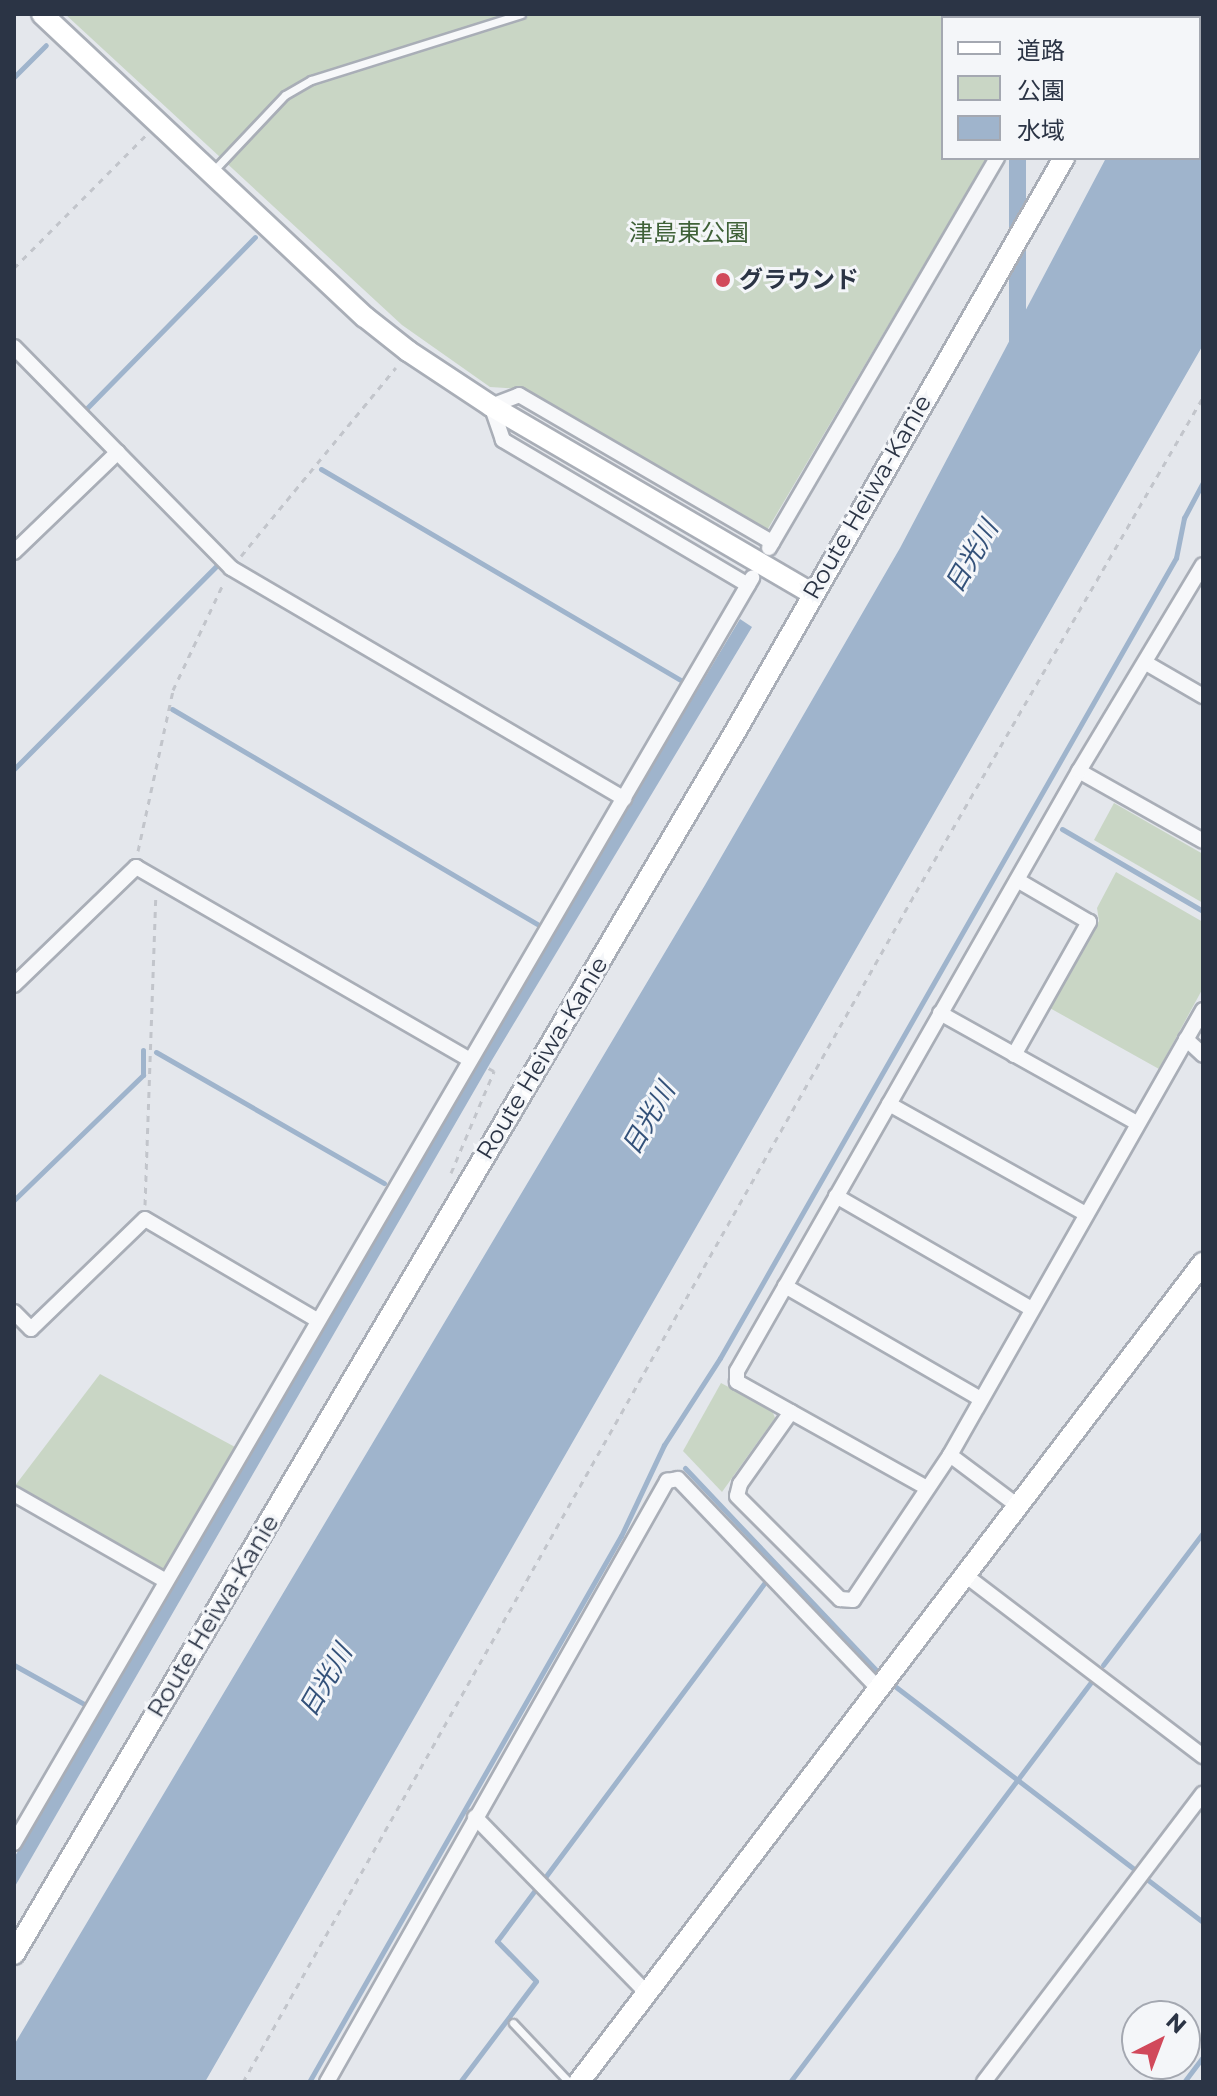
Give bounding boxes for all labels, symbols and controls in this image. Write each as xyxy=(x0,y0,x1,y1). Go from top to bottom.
legend xyxy=(941,16,1201,160)
text: 道路 xyxy=(1017,36,1065,65)
text: 公園 xyxy=(1017,76,1065,105)
text: 水域 xyxy=(1017,116,1065,145)
park label: 津島東公園 xyxy=(629,219,749,247)
place label: グラウンド xyxy=(739,266,859,294)
marker: グラウンド xyxy=(714,271,732,289)
street label: Route Heiwa-Kanie xyxy=(797,390,937,604)
water label: 日光川 xyxy=(939,515,1005,599)
street label: Route Heiwa-Kanie xyxy=(470,952,614,1164)
water label: 日光川 xyxy=(616,1077,682,1161)
street label: Route Heiwa-Kanie xyxy=(141,1510,285,1722)
water label: 日光川 xyxy=(293,1639,359,1723)
north arrow xyxy=(1121,2000,1201,2080)
text: N xyxy=(1160,2007,1192,2039)

